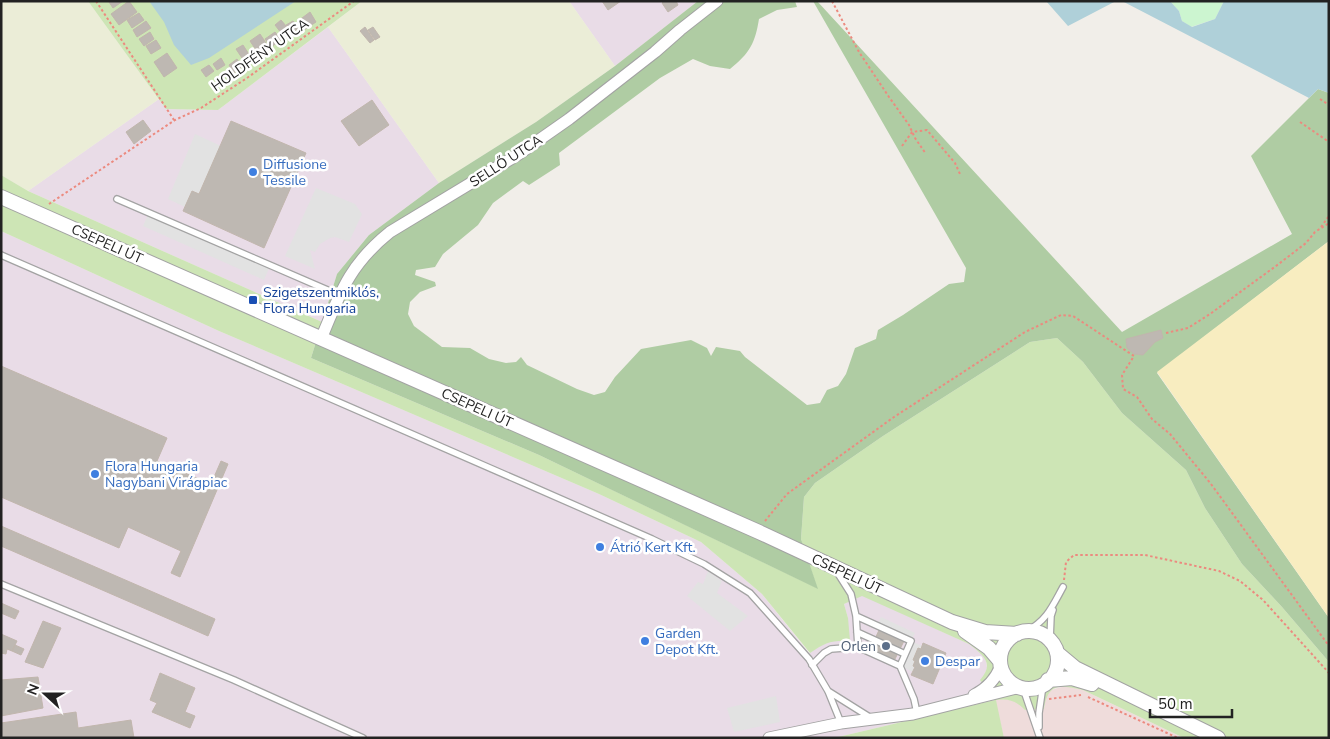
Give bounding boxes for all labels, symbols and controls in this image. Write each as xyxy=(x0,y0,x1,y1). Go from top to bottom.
street label: HOLDFÉNY UTCA xyxy=(207,14,313,96)
street label: SELLŐ UTCA xyxy=(466,130,546,192)
place label: Diffusione Tessile xyxy=(263,155,327,190)
marker: Diffusione Tessile xyxy=(247,166,259,178)
street label: CSEPELI ÚT xyxy=(68,220,146,268)
place label: Szigetszentmiklós, Flora Hungaria xyxy=(263,283,379,318)
marker: Szigetszentmiklós, Flora Hungaria xyxy=(247,294,259,306)
street label: CSEPELI ÚT xyxy=(438,384,516,432)
place label: Flora Hungaria Nagybani Virágpiac xyxy=(105,457,228,492)
marker: Flora Hungaria Nagybani Virágpiac xyxy=(89,468,101,480)
place label: Átrió Kert Kft. xyxy=(610,538,696,557)
marker: Átrió Kert Kft. xyxy=(594,541,606,553)
street label: CSEPELI ÚT xyxy=(808,549,886,599)
place label: Garden Depot Kft. xyxy=(655,624,718,659)
marker: Garden Depot Kft. xyxy=(639,635,651,647)
place label: Orlen xyxy=(841,637,876,656)
marker: Orlen xyxy=(880,640,892,652)
place label: Despar xyxy=(935,652,980,671)
marker: Despar xyxy=(919,655,931,667)
north arrow xyxy=(20,669,70,719)
text: N xyxy=(23,681,44,698)
scale bar xyxy=(1150,686,1232,718)
text: 50 m xyxy=(1158,694,1193,714)

